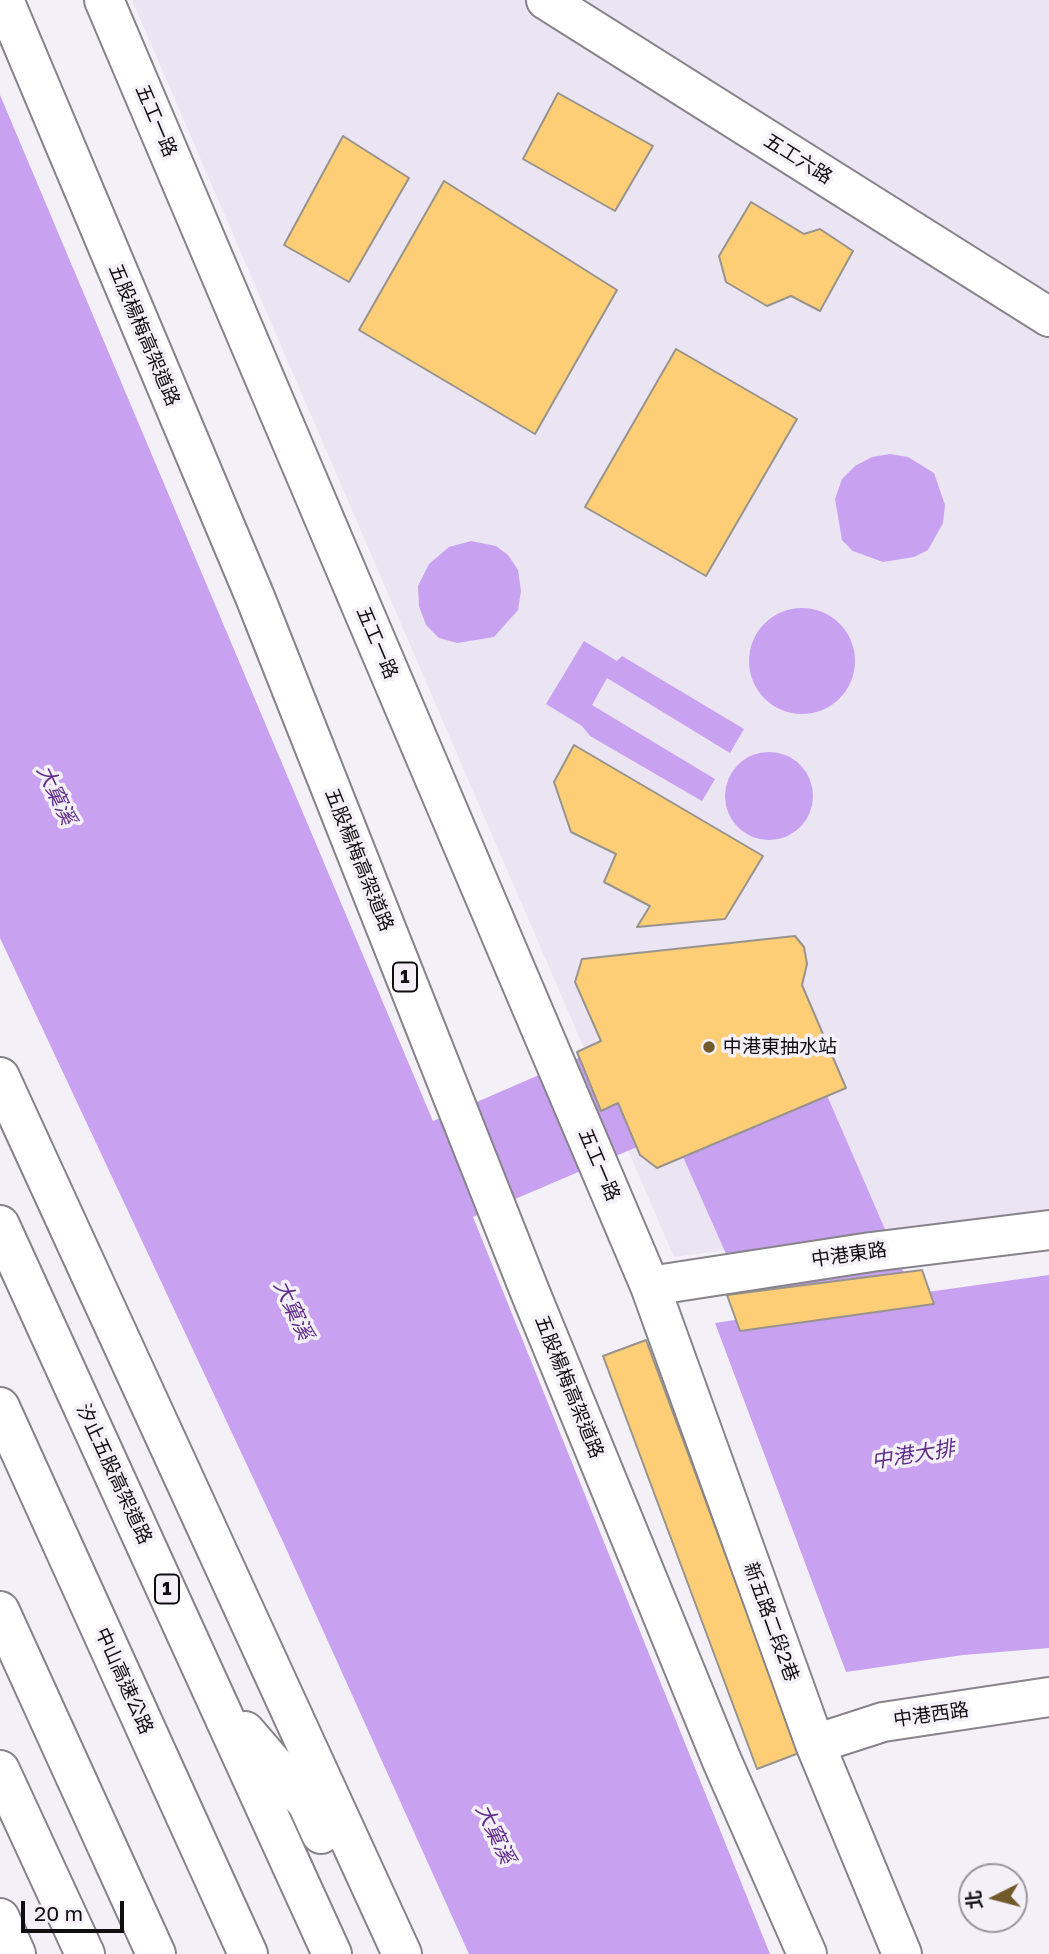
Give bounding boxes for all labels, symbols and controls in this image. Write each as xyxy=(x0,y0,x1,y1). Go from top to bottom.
street label: 五工一路 xyxy=(131,82,181,160)
street label: 五工六路 xyxy=(760,129,836,189)
street label: 五股楊梅高架道路 xyxy=(104,261,184,409)
street label: 五工一路 xyxy=(352,604,402,682)
water label: 大窠溪 xyxy=(31,761,81,829)
street label: 五股楊梅高架道路 xyxy=(320,785,398,935)
road number: 1 xyxy=(393,962,417,992)
place label: 中港東抽水站 xyxy=(723,1036,837,1058)
marker: 中港東抽水站 xyxy=(701,1039,717,1055)
street label: 五工一路 xyxy=(574,1126,624,1204)
street label: 中港東路 xyxy=(810,1238,888,1272)
water label: 大窠溪 xyxy=(268,1276,318,1344)
street label: 五股楊梅高架道路 xyxy=(530,1312,608,1462)
street label: 汐止五股高架道路 xyxy=(72,1400,156,1548)
water label: 中港大排 xyxy=(870,1436,956,1474)
street label: 新五路二段2巷 xyxy=(739,1559,803,1685)
road number: 1 xyxy=(155,1574,179,1604)
street label: 中山高速公路 xyxy=(90,1624,158,1738)
street label: 中港西路 xyxy=(892,1698,970,1732)
water label: 大窠溪 xyxy=(470,1800,520,1868)
north arrow xyxy=(958,1863,1028,1933)
scale bar xyxy=(24,1888,128,1932)
text: 北 xyxy=(961,1889,986,1911)
text: 20 m xyxy=(34,1900,83,1926)

